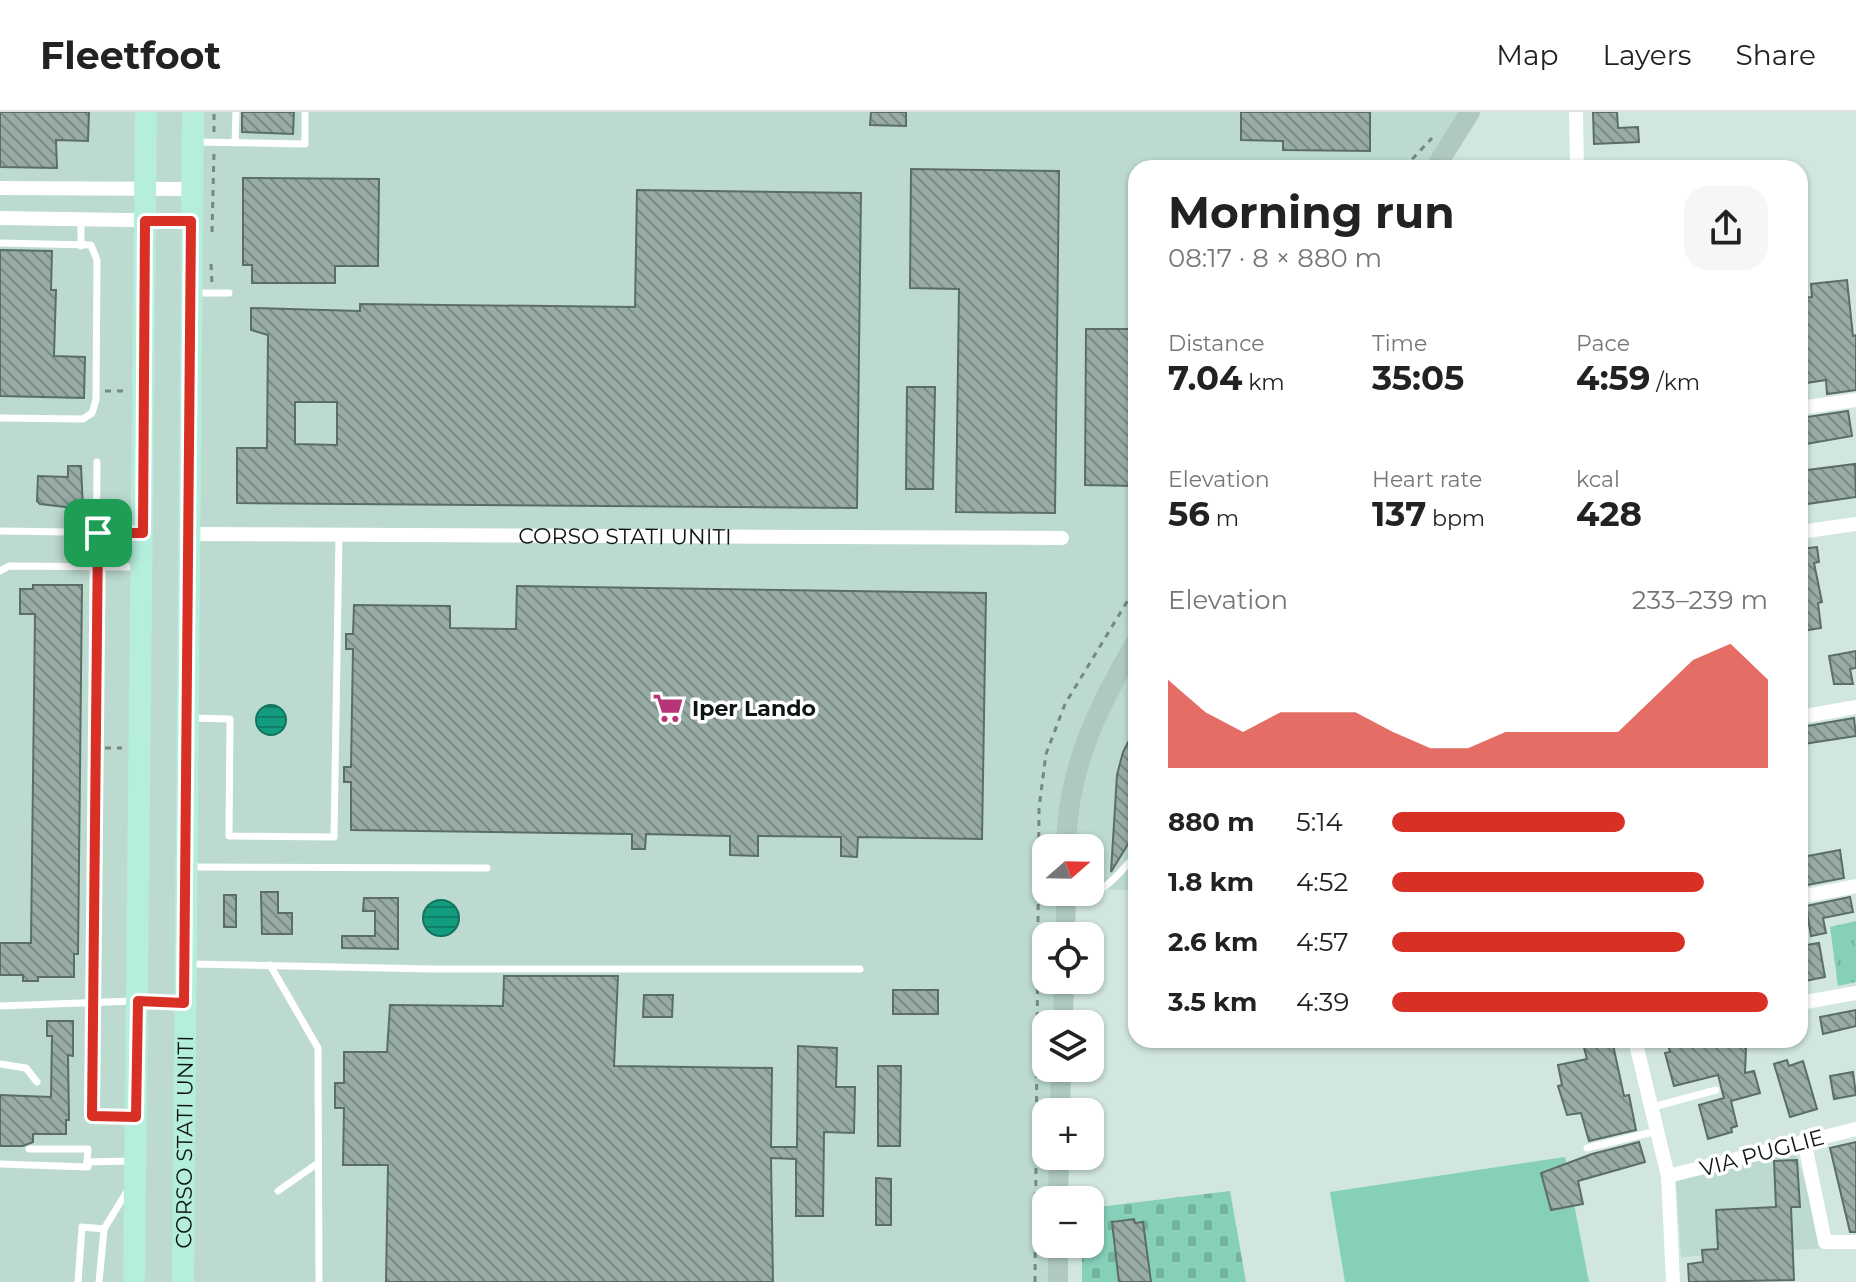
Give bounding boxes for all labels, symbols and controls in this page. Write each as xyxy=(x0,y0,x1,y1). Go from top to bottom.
text: Fleetfoot xyxy=(40,32,221,79)
text: Map xyxy=(1496,38,1559,72)
text: Layers xyxy=(1603,38,1692,72)
text: Share xyxy=(1736,38,1816,72)
text: Morning run xyxy=(1168,185,1455,239)
button: share xyxy=(1684,186,1768,270)
text: 08:17 · 8 × 880 m xyxy=(1168,242,1382,274)
text: Distance xyxy=(1168,330,1265,357)
text: Time xyxy=(1372,330,1427,357)
text: Pace xyxy=(1576,330,1630,357)
text: 7.04 xyxy=(1168,357,1242,399)
text: 35:05 xyxy=(1372,357,1464,399)
text: 4:59 xyxy=(1576,357,1651,399)
text: km xyxy=(1242,369,1285,396)
text: /km xyxy=(1651,369,1700,396)
text: Elevation xyxy=(1168,466,1270,493)
text: Heart rate xyxy=(1372,466,1482,493)
text: kcal xyxy=(1576,466,1620,493)
text: 56 xyxy=(1168,493,1210,535)
text: 137 xyxy=(1372,493,1426,535)
text: 428 xyxy=(1576,493,1642,535)
pin xyxy=(64,499,132,567)
text: m xyxy=(1210,505,1239,532)
text: bpm xyxy=(1426,505,1485,532)
icon: arrive xyxy=(76,511,120,555)
street label: CORSO STATI UNITI xyxy=(518,522,732,550)
text: Elevation xyxy=(1168,584,1288,616)
text: 233–239 m xyxy=(1632,584,1768,616)
supermarket icon: Iper Lando xyxy=(651,691,685,725)
place label: Iper Lando xyxy=(692,695,816,722)
text: 880 m xyxy=(1168,806,1255,838)
text: 5:14 xyxy=(1296,806,1343,838)
north arrow xyxy=(1032,834,1104,906)
map controls xyxy=(1032,834,1104,1258)
text: 1.8 km xyxy=(1168,866,1254,898)
text: 4:52 xyxy=(1296,866,1348,898)
button: locate xyxy=(1032,922,1104,994)
text: 2.6 km xyxy=(1168,926,1258,958)
text: 4:57 xyxy=(1296,926,1349,958)
text: 3.5 km xyxy=(1168,986,1257,1018)
text: 4:39 xyxy=(1296,986,1349,1018)
button: layers xyxy=(1032,1010,1104,1082)
street label: CORSO STATI UNITI xyxy=(170,1035,199,1249)
button: + xyxy=(1032,1098,1104,1170)
street label: VIA PUGLIE xyxy=(1697,1123,1827,1183)
button: − xyxy=(1032,1186,1104,1258)

